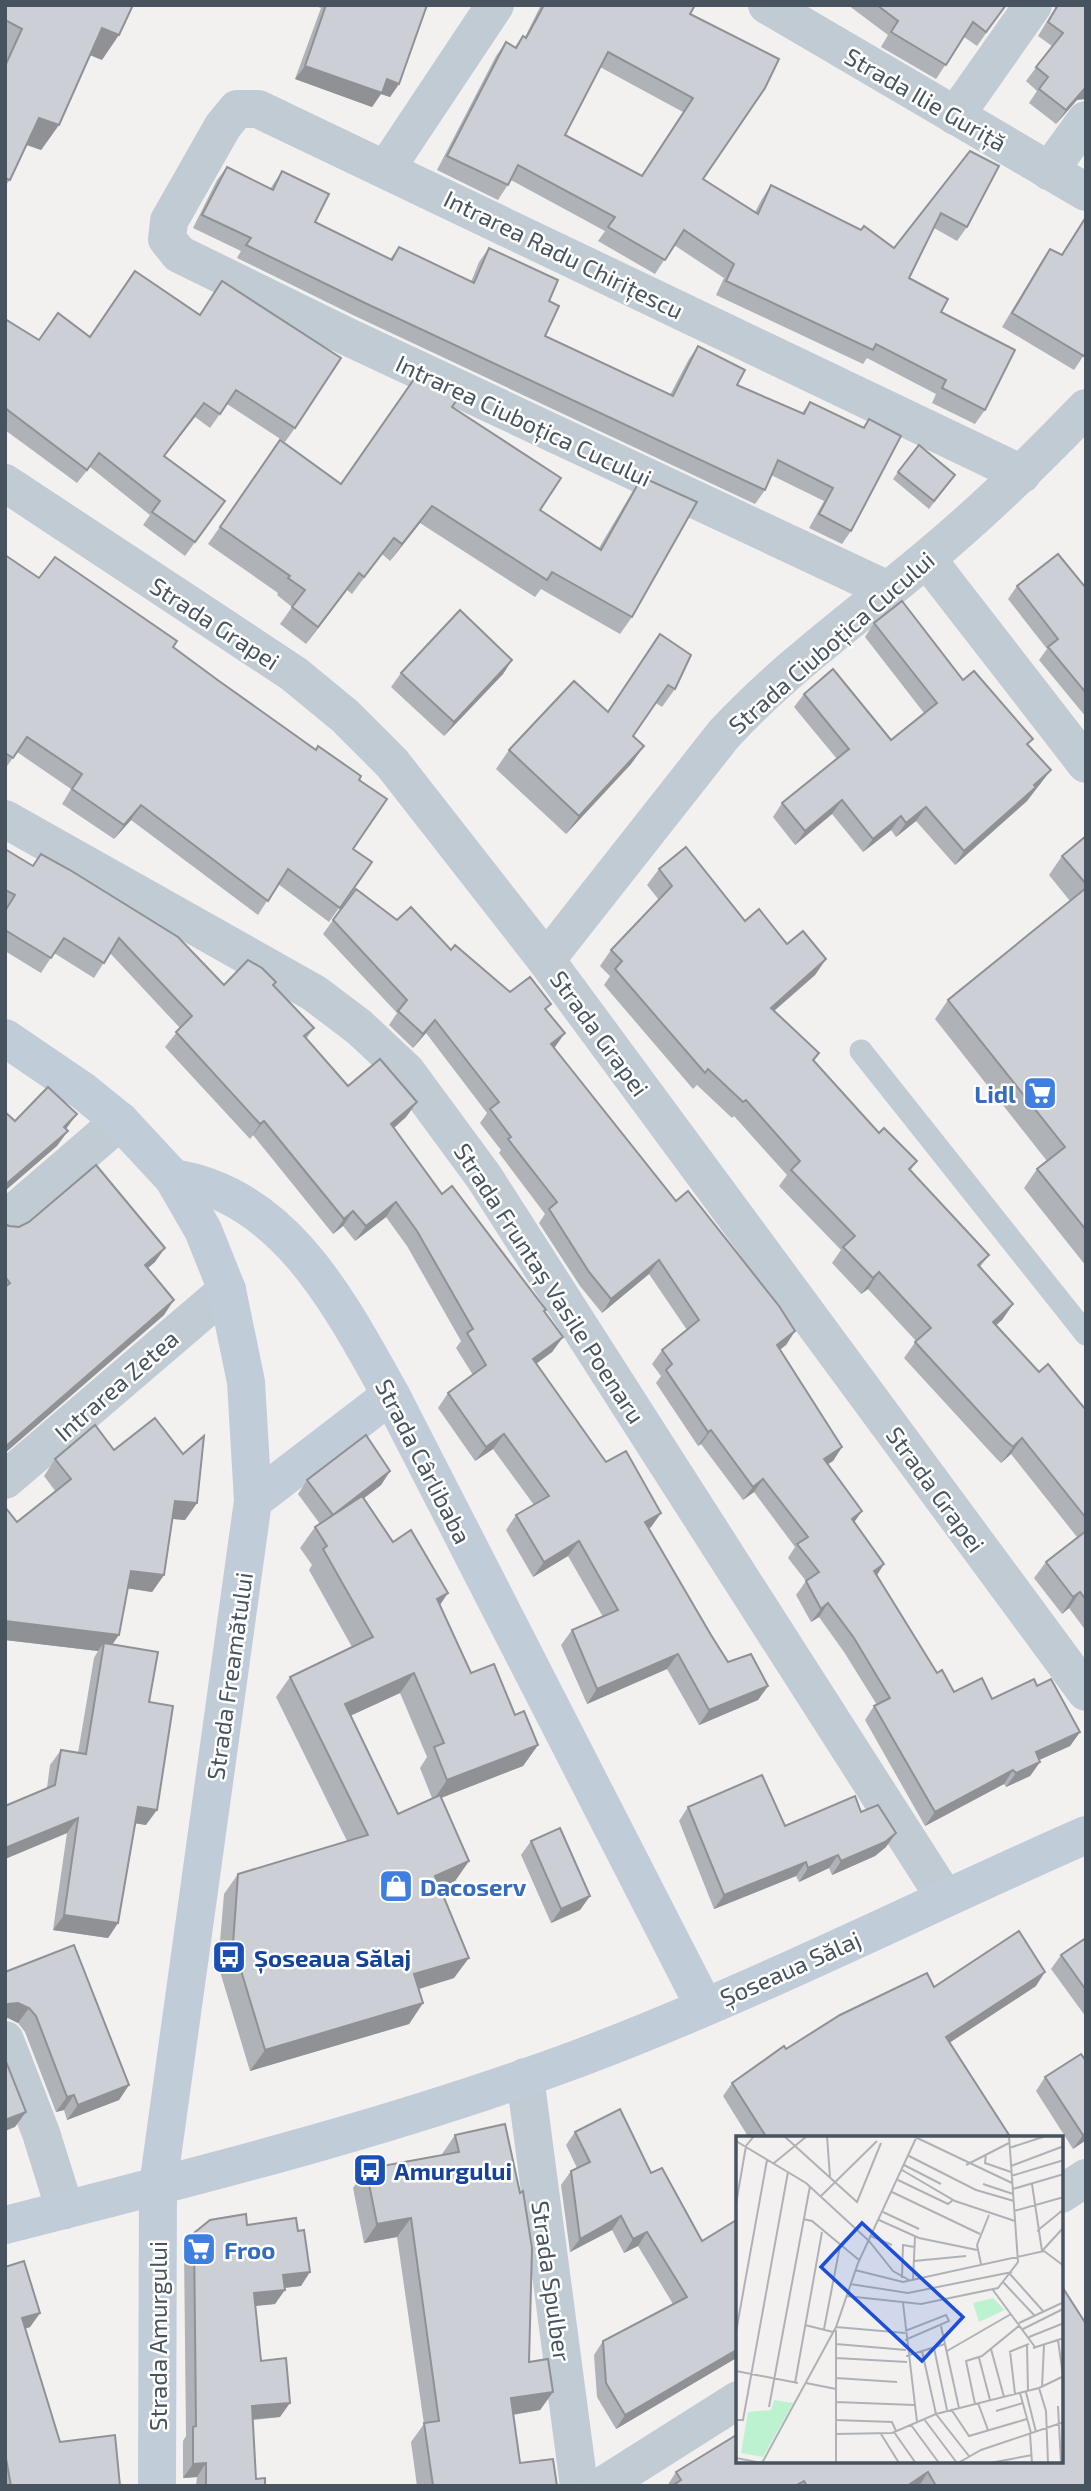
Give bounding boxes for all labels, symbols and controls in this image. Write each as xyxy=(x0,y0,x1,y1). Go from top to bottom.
street label: Strada Ilie Guriță xyxy=(839,41,1012,159)
street label: Intrarea Radu Chirițescu xyxy=(439,183,688,326)
street label: Intrarea Ciuboțica Cucului xyxy=(391,348,656,494)
street label: Strada Ciuboțica Cucului xyxy=(722,545,941,741)
street label: Strada Grapei xyxy=(145,570,285,676)
street label: Strada Grapei xyxy=(545,965,655,1101)
supermarket icon: Lidl xyxy=(1021,1074,1059,1112)
place label: Lidl xyxy=(974,1079,1016,1108)
street label: Strada Fruntaș Vasile Poenaru xyxy=(447,1137,652,1430)
street label: Intrarea Zetea xyxy=(48,1323,184,1447)
street label: Strada Cârlibaba xyxy=(370,1374,478,1548)
street label: Strada Grapei xyxy=(881,1421,991,1557)
street label: Strada Freamătului xyxy=(200,1570,258,1782)
shop icon: Dacoserv xyxy=(377,1867,415,1905)
place label: Dacoserv xyxy=(420,1872,527,1901)
street label: Șoseaua Sălaj xyxy=(715,1924,865,2014)
bus stop icon: Șoseaua Sălaj xyxy=(210,1938,248,1976)
place label: Șoseaua Sălaj xyxy=(254,1943,411,1974)
inset map xyxy=(736,2136,1063,2463)
bus stop icon: Amurgului xyxy=(351,2151,389,2189)
place label: Amurgului xyxy=(394,2156,512,2185)
street label: Strada Spulber xyxy=(526,2199,578,2364)
supermarket icon: Froo xyxy=(180,2230,218,2268)
place label: Froo xyxy=(224,2235,275,2264)
street label: Strada Amurgului xyxy=(143,2241,172,2431)

